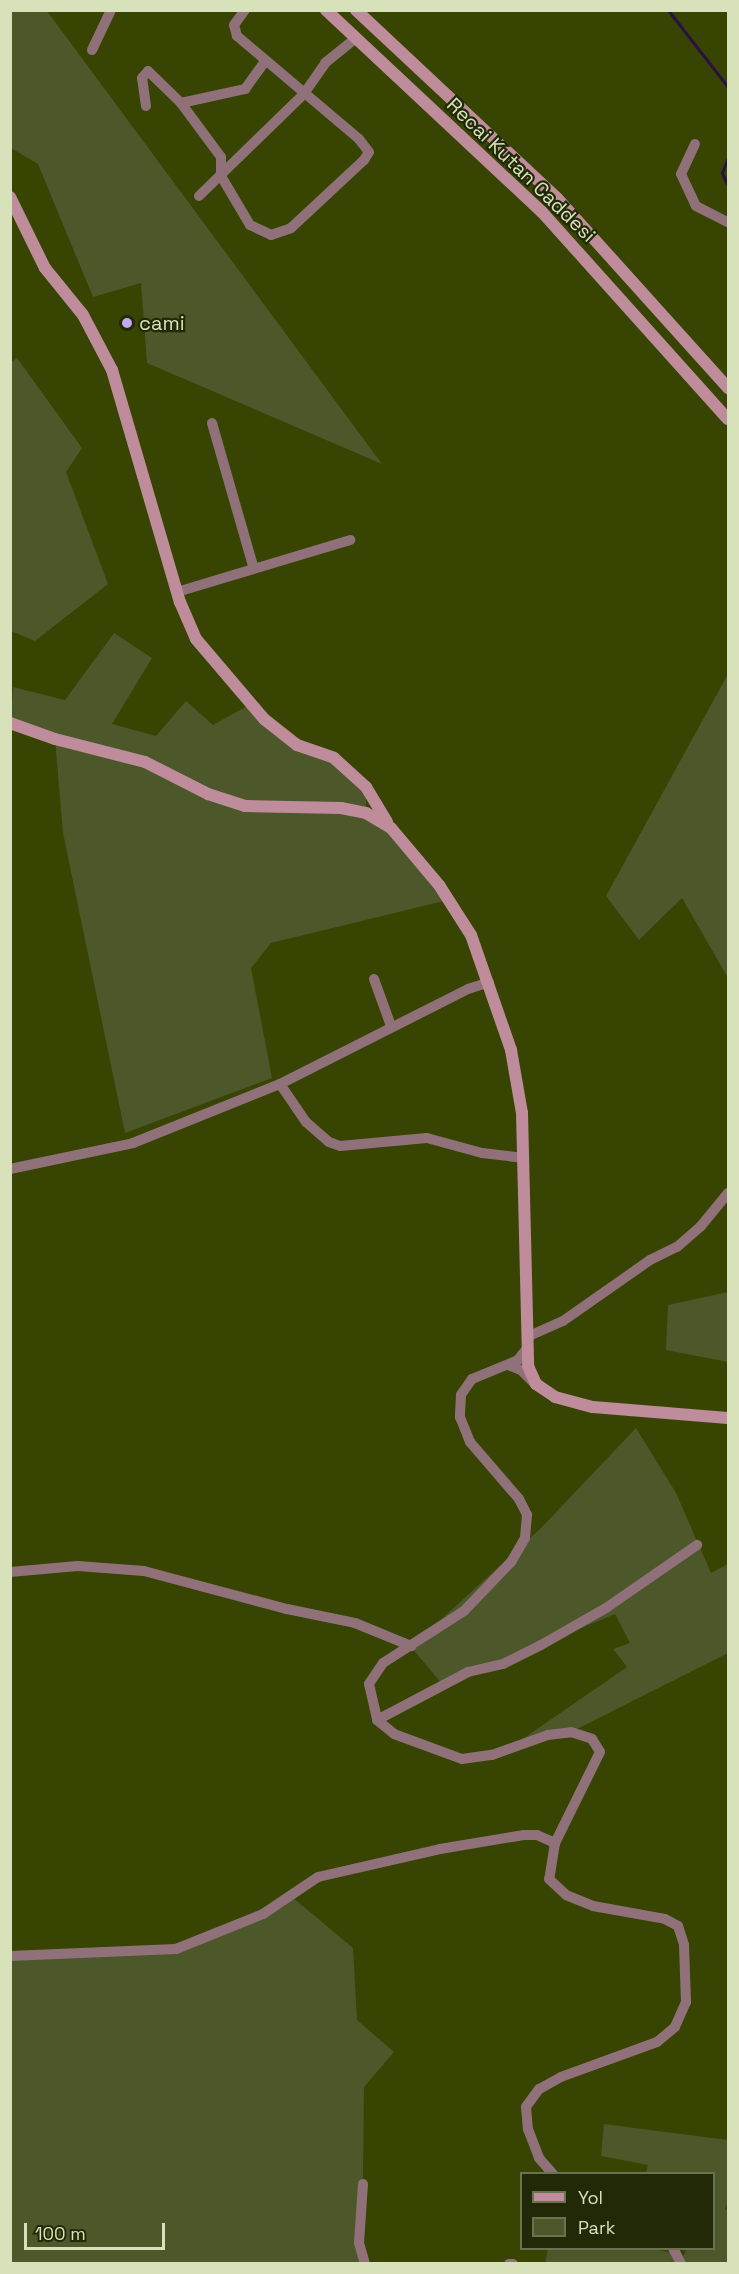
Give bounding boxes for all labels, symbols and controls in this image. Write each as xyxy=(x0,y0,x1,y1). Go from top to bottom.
street label: Recai Kutan Caddesi xyxy=(442,93,600,247)
place label: cami xyxy=(139,311,185,335)
marker: cami xyxy=(120,316,134,330)
legend xyxy=(520,2172,715,2250)
text: Yol xyxy=(578,2186,603,2209)
scale bar xyxy=(27,2211,168,2249)
text: Park xyxy=(578,2216,615,2239)
text: 100 m xyxy=(35,2222,86,2245)

